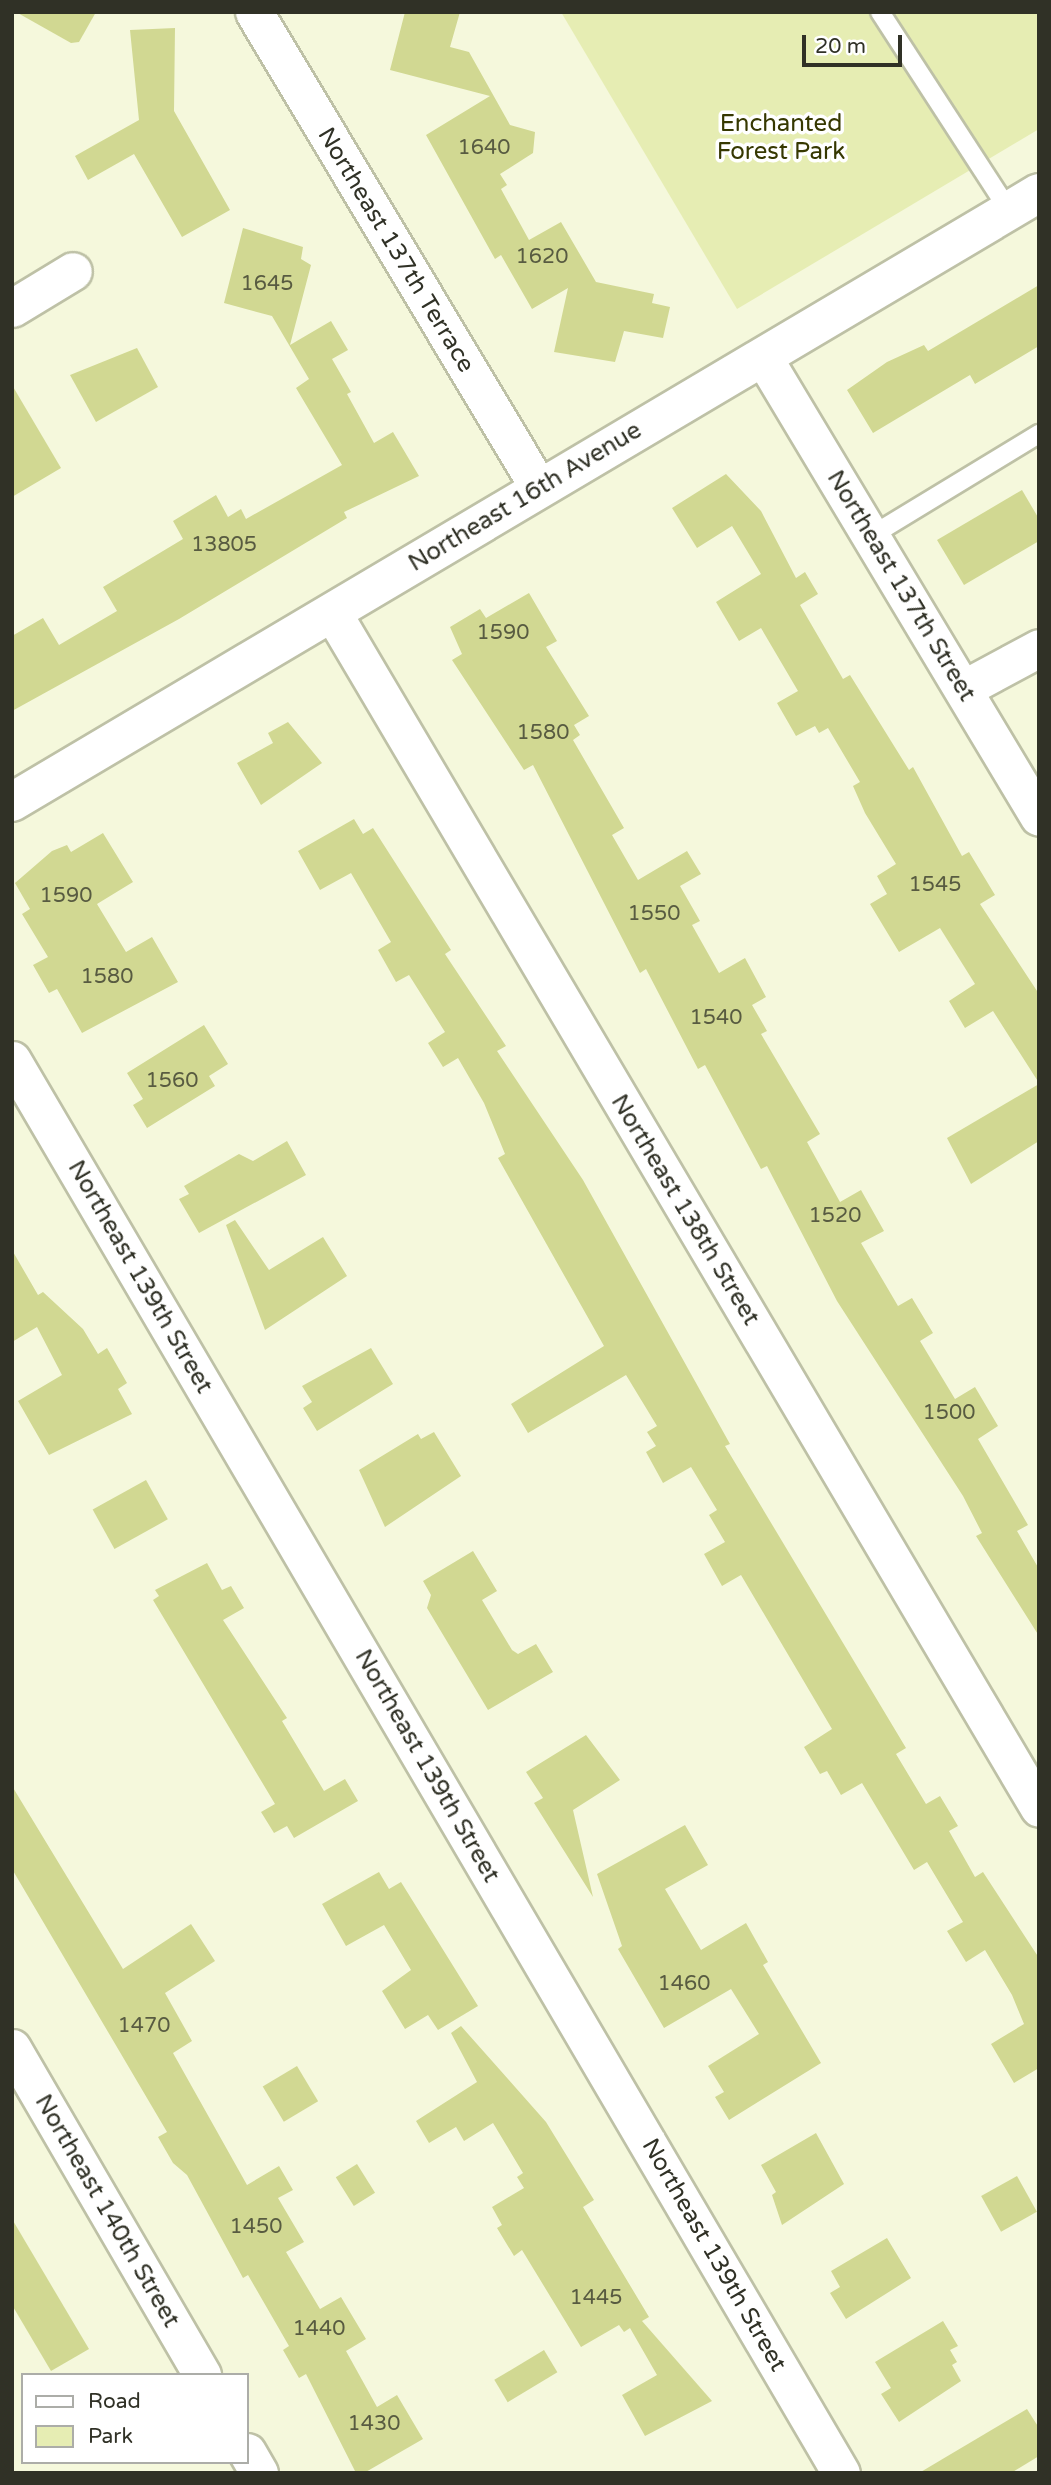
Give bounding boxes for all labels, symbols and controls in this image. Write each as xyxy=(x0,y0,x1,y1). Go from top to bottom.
scale bar xyxy=(806,21,906,65)
text: 20 m xyxy=(815,34,866,59)
park label: Enchanted Forest Park xyxy=(717,110,845,166)
street label: Northeast 137th Terrace xyxy=(311,122,481,378)
house number: 1640 xyxy=(458,135,510,161)
house number: 1620 xyxy=(516,244,568,270)
house number: 1645 xyxy=(241,271,293,297)
street label: Northeast 16th Avenue xyxy=(403,416,647,578)
street label: Northeast 137th Street xyxy=(821,465,981,707)
house number: 13805 xyxy=(191,532,257,558)
house number: 1590 xyxy=(477,620,529,646)
house number: 1580 xyxy=(517,720,569,746)
house number: 1545 xyxy=(909,872,961,898)
house number: 1590 xyxy=(40,883,92,909)
house number: 1550 xyxy=(628,901,680,927)
house number: 1580 xyxy=(81,964,133,990)
house number: 1540 xyxy=(690,1005,742,1031)
house number: 1560 xyxy=(146,1068,198,1094)
street label: Northeast 138th Street xyxy=(605,1089,765,1331)
street label: Northeast 139th Street xyxy=(61,1155,219,1399)
house number: 1520 xyxy=(809,1203,861,1229)
house number: 1500 xyxy=(923,1400,975,1426)
street label: Northeast 139th Street xyxy=(348,1644,506,1888)
house number: 1460 xyxy=(658,1971,710,1997)
house number: 1470 xyxy=(118,2013,170,2039)
street label: Northeast 140th Street xyxy=(28,2089,186,2333)
street label: Northeast 139th Street xyxy=(635,2133,793,2377)
house number: 1450 xyxy=(230,2214,282,2240)
house number: 1445 xyxy=(570,2285,622,2311)
house number: 1440 xyxy=(293,2316,345,2342)
legend xyxy=(21,2373,248,2464)
text: Road xyxy=(88,2389,141,2414)
house number: 1430 xyxy=(348,2411,400,2437)
text: Park xyxy=(88,2424,133,2449)

